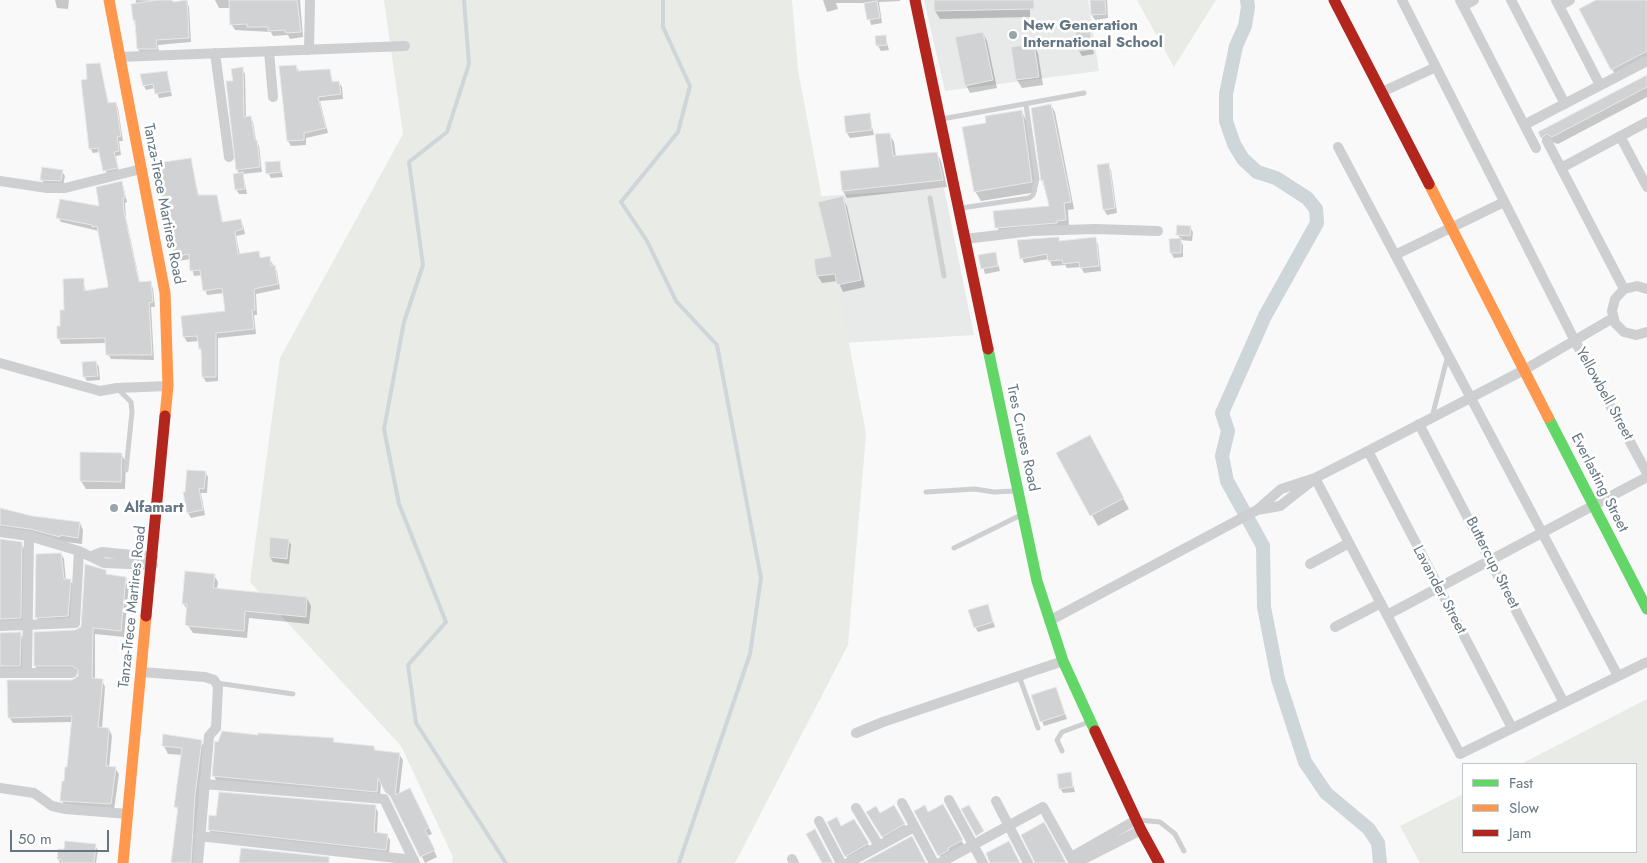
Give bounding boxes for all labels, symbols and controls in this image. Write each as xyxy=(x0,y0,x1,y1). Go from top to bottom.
place label: New Generation International School xyxy=(1023,17,1163,52)
marker: New Generation International School xyxy=(1007,29,1019,41)
street label: Tanza-Trece Martires Road xyxy=(139,122,187,286)
street label: Yellowbell Street xyxy=(1571,345,1637,443)
street label: Tres Cruses Road xyxy=(1002,383,1042,493)
street label: Everlasting Street xyxy=(1566,431,1632,535)
place label: Alfamart xyxy=(124,499,184,517)
marker: Alfamart xyxy=(108,502,120,514)
street label: Buttercup Street xyxy=(1461,514,1523,612)
street label: Tanza-Trece Martires Road xyxy=(116,525,150,689)
street label: Lavander Street xyxy=(1408,543,1470,637)
legend xyxy=(1462,763,1637,853)
text: Fast xyxy=(1509,772,1533,794)
text: Slow xyxy=(1509,797,1539,819)
scale bar xyxy=(12,820,111,852)
text: Jam xyxy=(1509,822,1532,844)
text: 50 m xyxy=(18,828,52,850)

